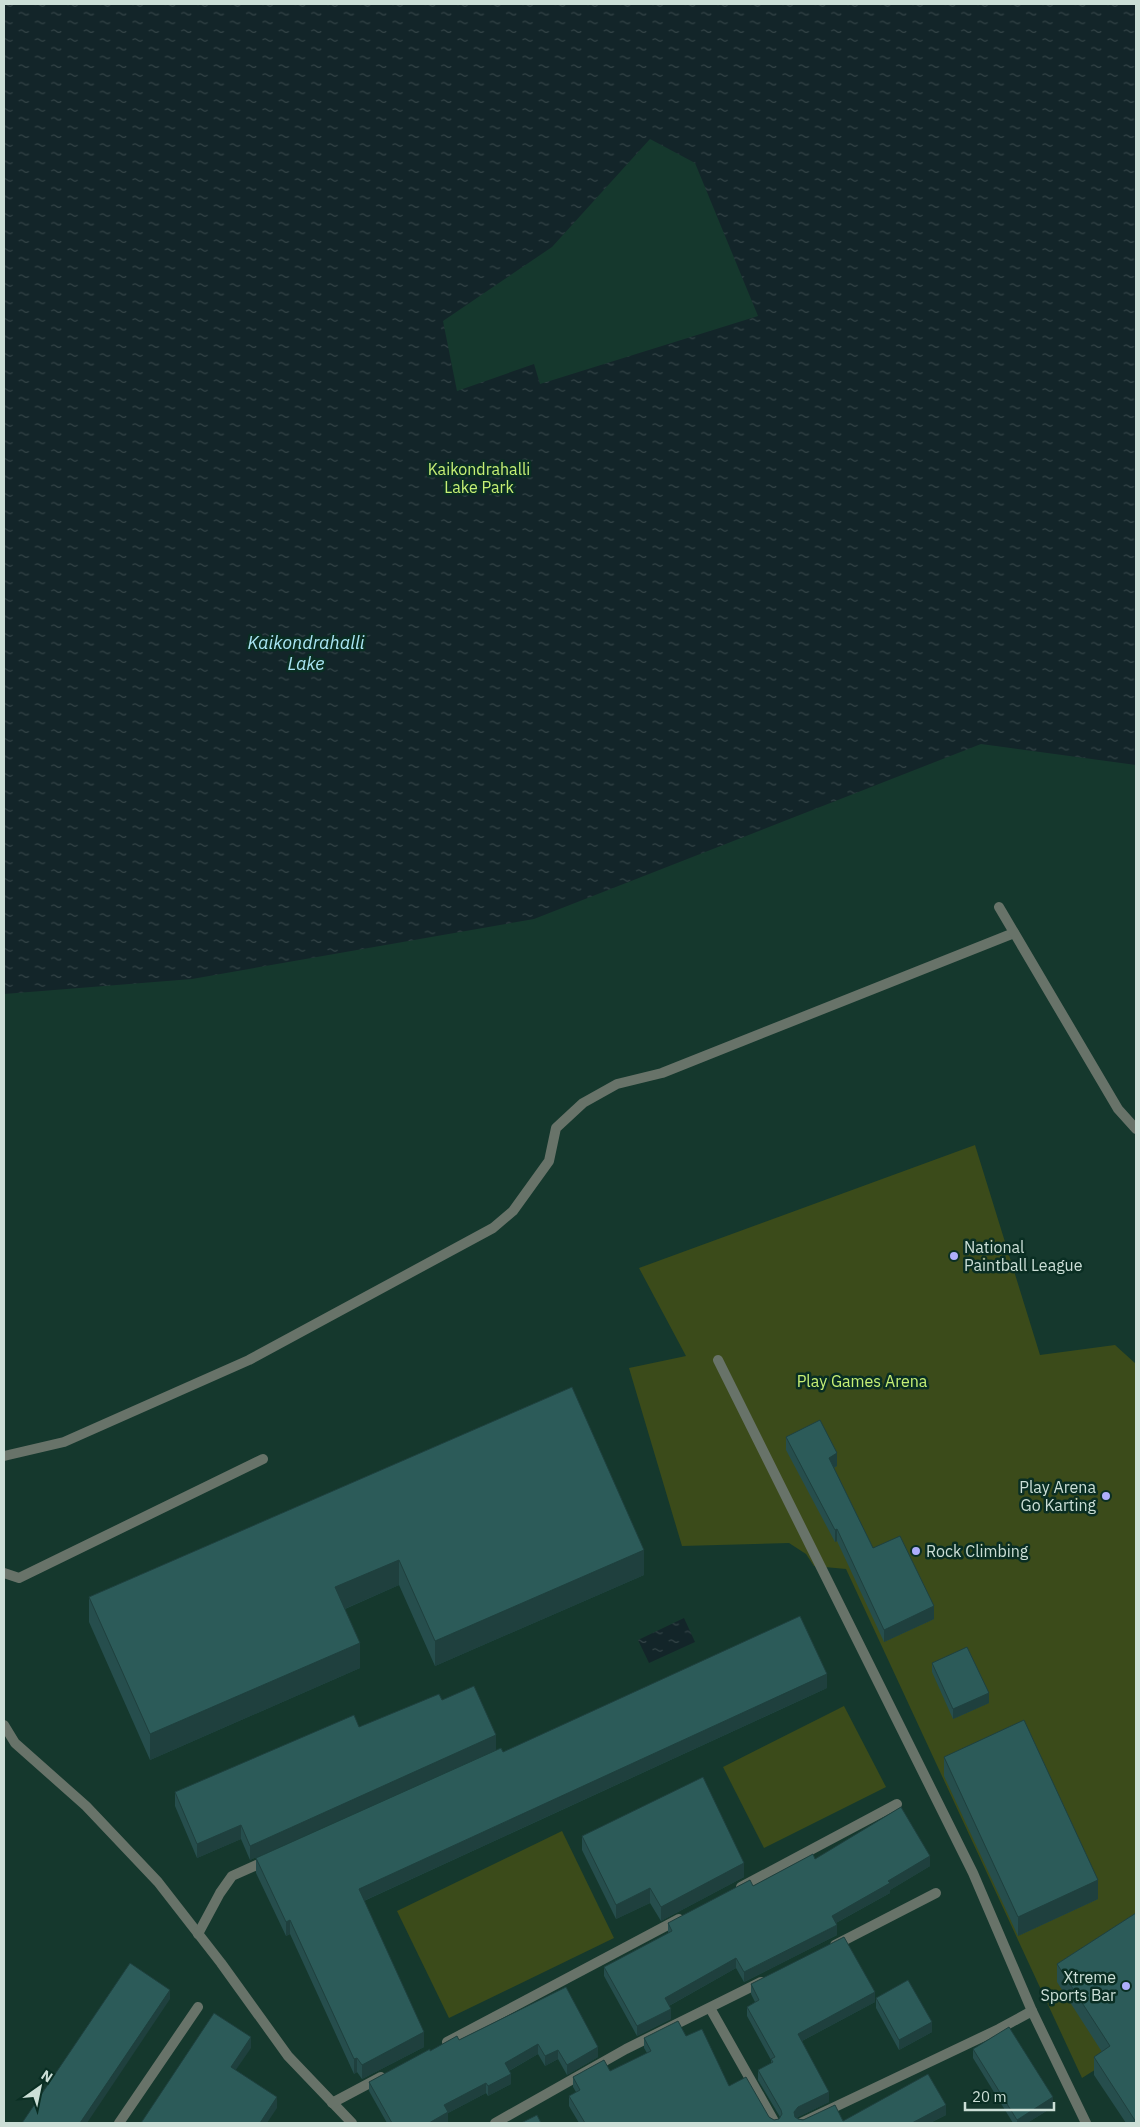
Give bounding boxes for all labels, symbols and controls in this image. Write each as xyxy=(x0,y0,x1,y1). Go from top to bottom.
park label: Kaikondrahalli Lake Park xyxy=(428,459,530,497)
water label: Kaikondrahalli Lake xyxy=(248,631,365,675)
place label: National Paintball League xyxy=(964,1237,1083,1275)
marker: National Paintball League xyxy=(948,1250,960,1262)
park label: Play Games Arena xyxy=(797,1371,928,1391)
place label: Play Arena Go Karting xyxy=(1019,1477,1097,1515)
marker: Play Arena Go Karting xyxy=(1100,1490,1112,1502)
place label: Rock Climbing xyxy=(926,1541,1029,1561)
marker: Rock Climbing xyxy=(910,1545,922,1557)
place label: Xtreme Sports Bar xyxy=(1040,1967,1116,2005)
marker: Xtreme Sports Bar xyxy=(1120,1980,1132,1992)
north arrow xyxy=(15,2062,65,2112)
text: N xyxy=(38,2066,56,2086)
scale bar xyxy=(965,2080,1054,2112)
text: 20 m xyxy=(972,2087,1007,2106)

